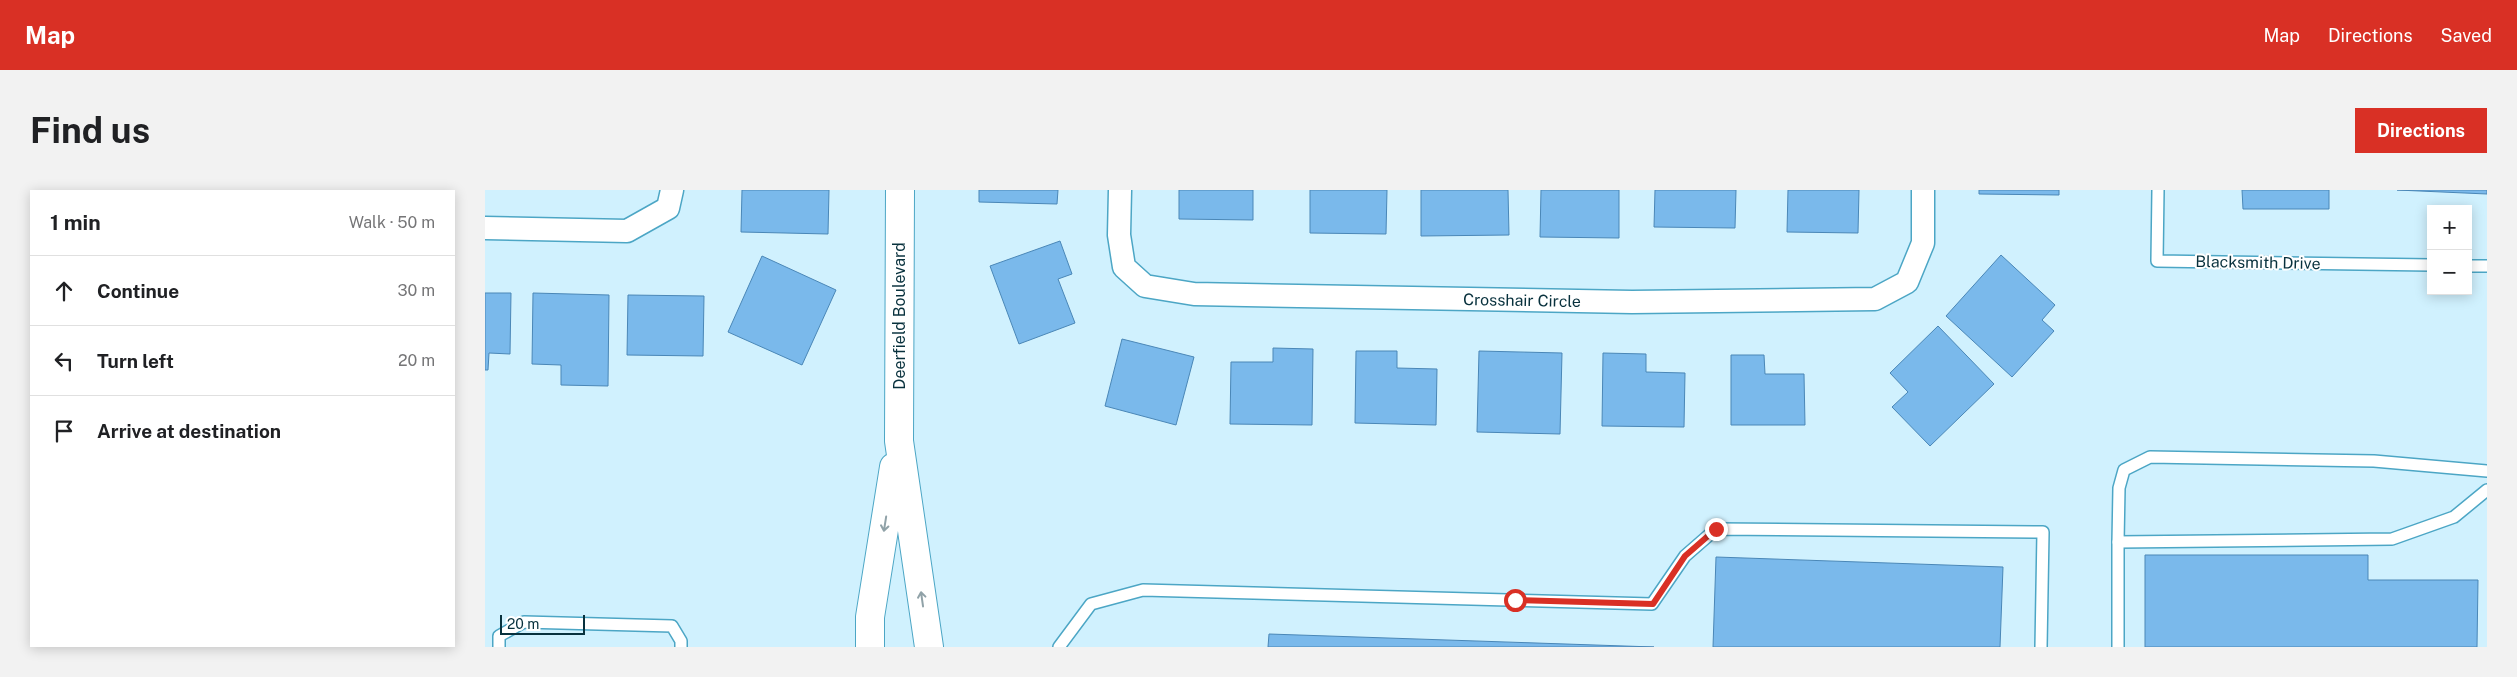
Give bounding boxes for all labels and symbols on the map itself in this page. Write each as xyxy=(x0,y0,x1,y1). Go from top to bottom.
street label: Deerfield Boulevard xyxy=(890,242,909,390)
street label: Blacksmith Drive xyxy=(2195,252,2321,273)
street label: Crosshair Circle xyxy=(1463,290,1581,311)
one-way arrow xyxy=(880,515,890,531)
route end xyxy=(1705,518,1728,541)
route start xyxy=(1504,589,1527,612)
one-way arrow xyxy=(917,591,927,607)
scale bar xyxy=(500,612,585,635)

